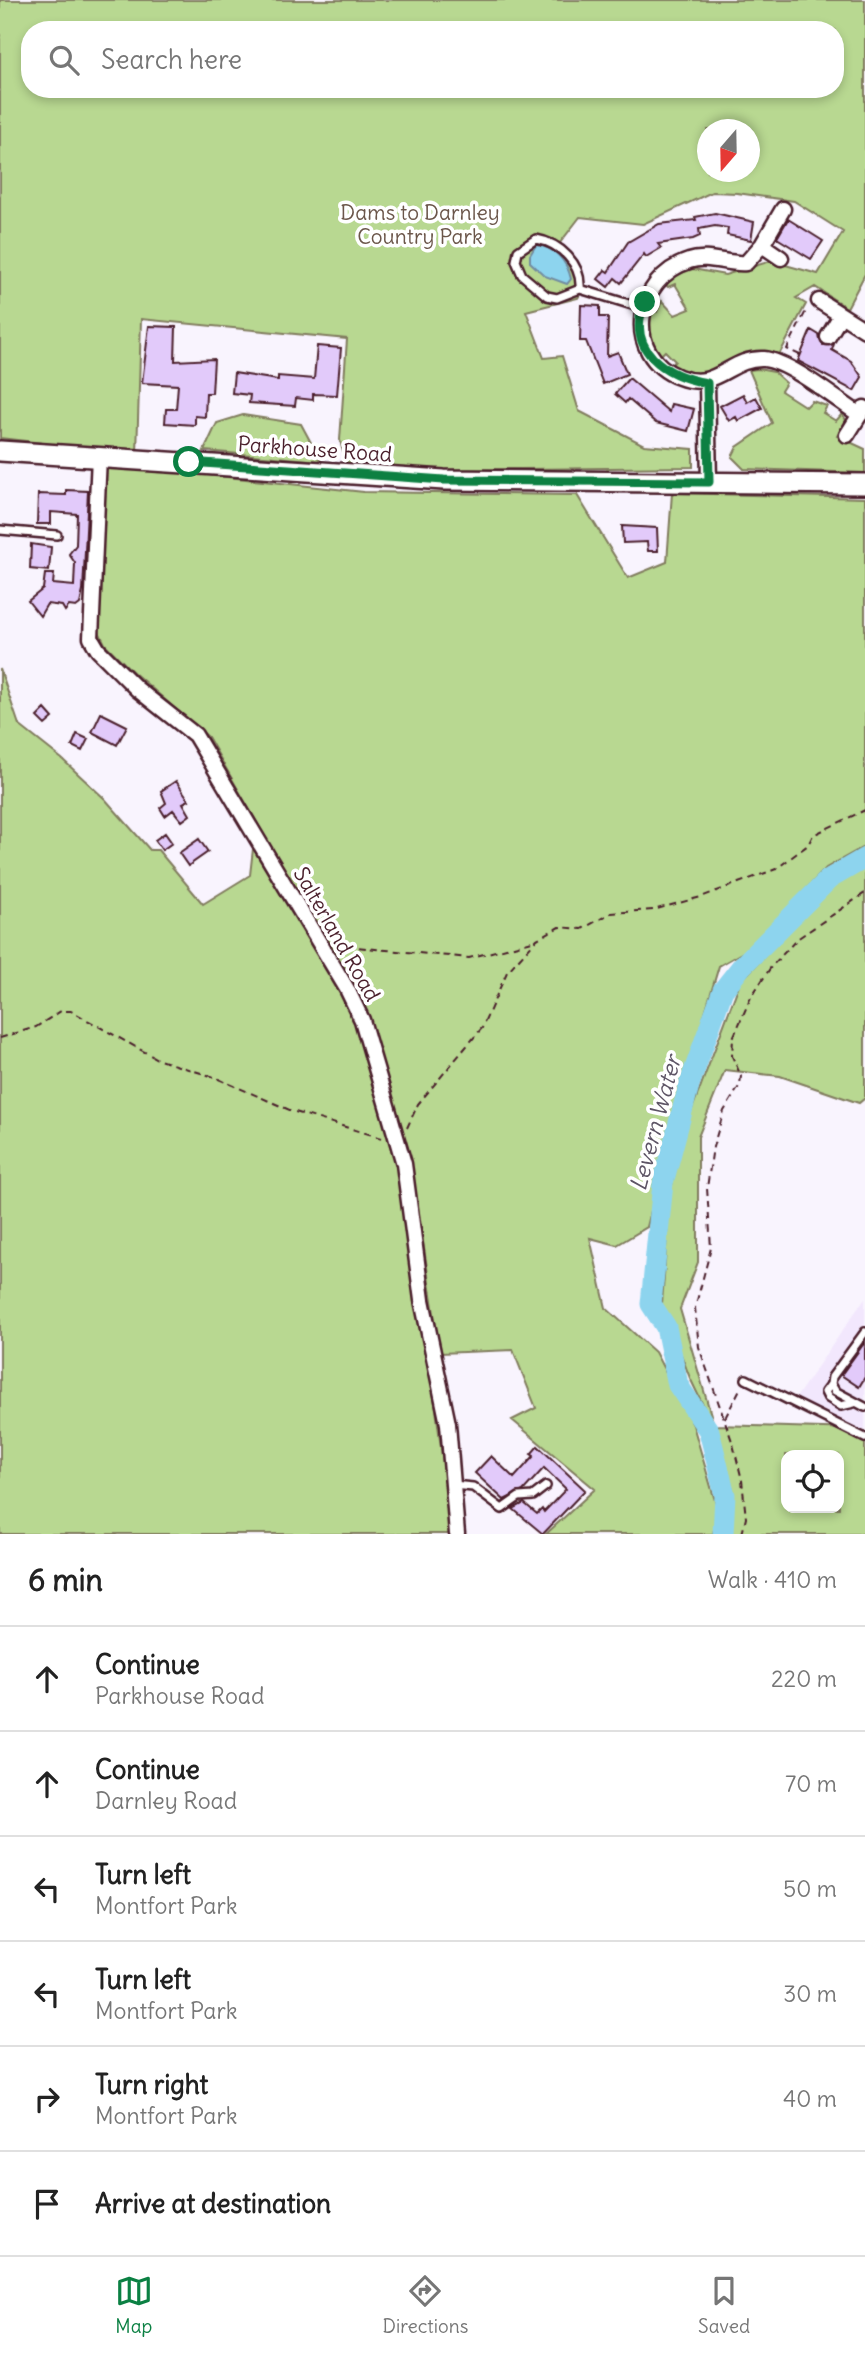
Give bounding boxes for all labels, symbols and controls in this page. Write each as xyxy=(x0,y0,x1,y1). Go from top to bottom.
search box xyxy=(21,21,844,98)
icon: search xyxy=(45,41,83,79)
text: Search here xyxy=(101,43,242,76)
north arrow xyxy=(697,119,760,182)
park label: Dams to Darnley Country Park xyxy=(340,199,500,250)
route end xyxy=(629,286,660,317)
street label: Parkhouse Road xyxy=(237,430,393,468)
route start xyxy=(173,446,204,477)
street label: Salterland Road xyxy=(288,862,386,1006)
water label: Levern Water xyxy=(623,1050,688,1194)
map controls xyxy=(781,1450,844,1513)
button: locate xyxy=(781,1450,844,1513)
text: 6 min xyxy=(28,1561,103,1599)
text: Walk · 410 m xyxy=(708,1565,837,1594)
text: Continue xyxy=(95,1648,200,1681)
icon: ahead xyxy=(28,1660,66,1698)
text: 220 m xyxy=(771,1664,837,1693)
text: Parkhouse Road xyxy=(95,1681,264,1710)
text: Continue xyxy=(95,1753,200,1786)
icon: ahead xyxy=(28,1765,66,1803)
text: 70 m xyxy=(785,1769,837,1798)
text: Darnley Road xyxy=(95,1786,237,1815)
text: Turn left xyxy=(95,1858,191,1891)
icon: left xyxy=(28,1870,66,1908)
text: 50 m xyxy=(783,1874,837,1903)
text: Montfort Park xyxy=(95,1891,238,1920)
text: Turn left xyxy=(95,1963,191,1996)
icon: left xyxy=(28,1975,66,2013)
text: 30 m xyxy=(783,1979,837,2008)
text: Montfort Park xyxy=(95,1996,238,2025)
text: Turn right xyxy=(95,2068,208,2101)
icon: right xyxy=(28,2080,66,2118)
text: 40 m xyxy=(783,2084,837,2113)
text: Montfort Park xyxy=(95,2101,238,2130)
icon: arrive xyxy=(28,2185,66,2223)
text: Arrive at destination xyxy=(95,2187,331,2220)
tab: Map xyxy=(115,2272,153,2338)
tab: Directions xyxy=(383,2272,468,2338)
tab: Saved xyxy=(698,2272,750,2338)

